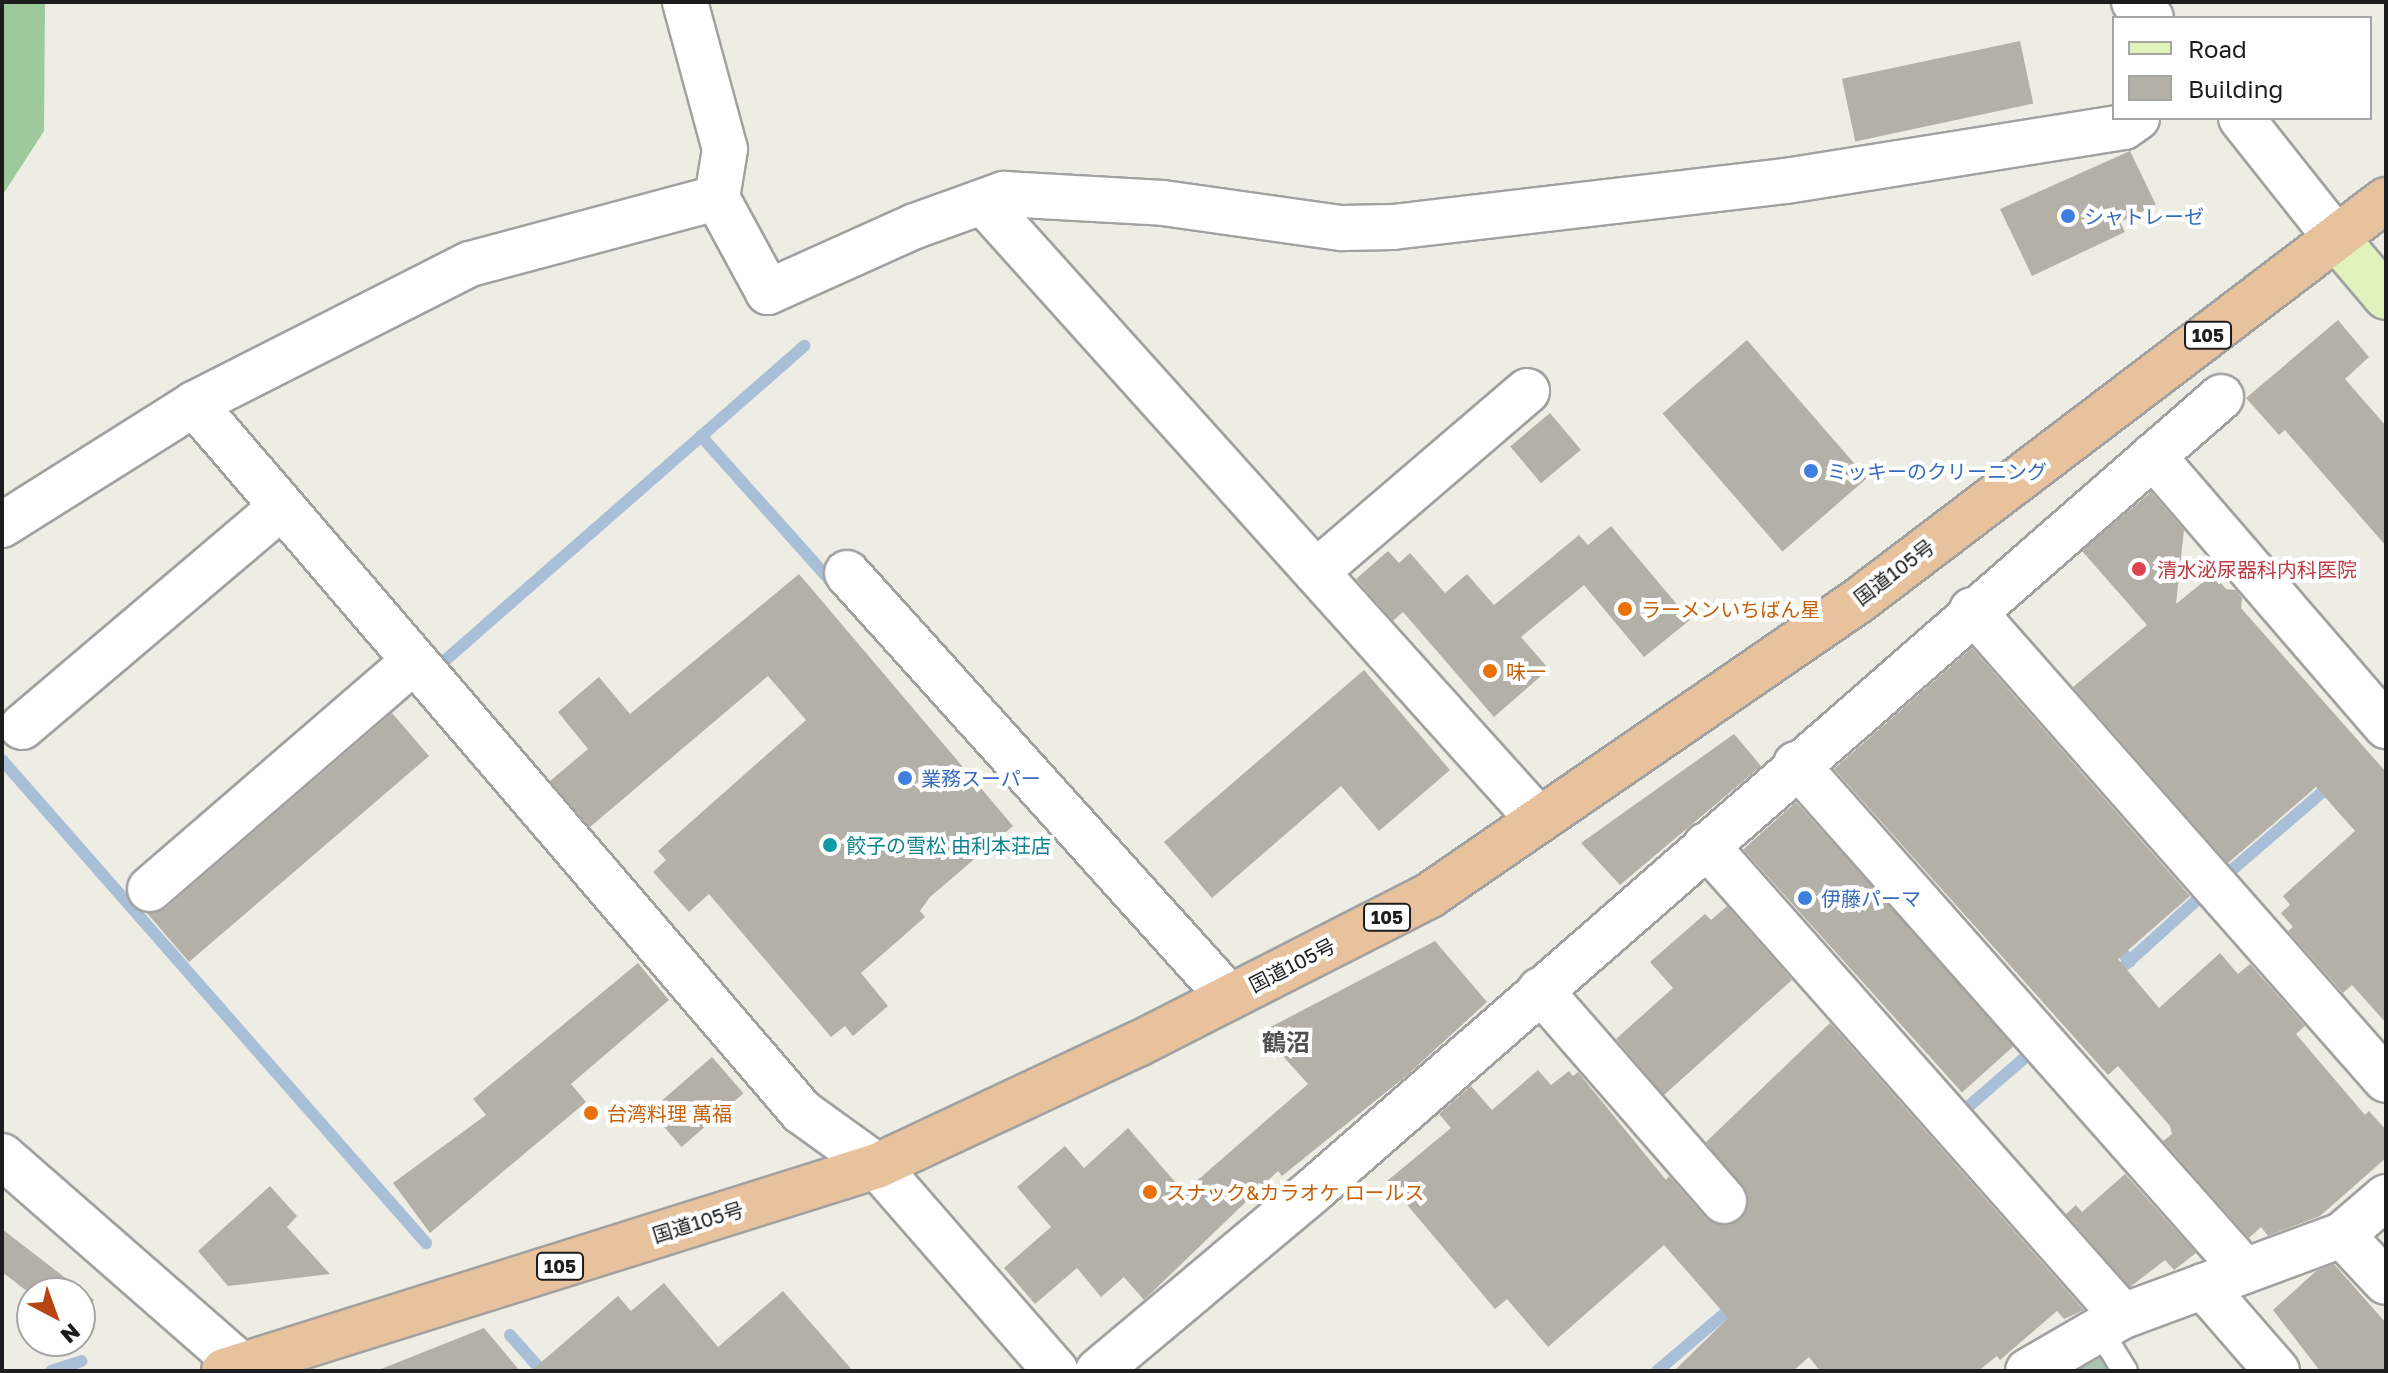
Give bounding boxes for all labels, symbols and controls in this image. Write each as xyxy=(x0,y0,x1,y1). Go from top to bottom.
legend xyxy=(2112,16,2372,120)
text: Road xyxy=(2188,34,2247,63)
text: Building xyxy=(2188,74,2283,103)
place label: シャトレーゼ xyxy=(2084,204,2204,228)
marker: シャトレーゼ xyxy=(2059,207,2077,225)
road number: 105 xyxy=(2184,321,2232,349)
place label: ミッキーのクリーニング xyxy=(1827,459,2047,483)
marker: ミッキーのクリーニング xyxy=(1802,462,1820,480)
street label: 国道105号 xyxy=(1849,534,1939,610)
place label: 清水泌尿器科内科医院 xyxy=(2157,557,2357,581)
marker: 清水泌尿器科内科医院 xyxy=(2128,558,2150,580)
place label: ラーメンいちばん星 xyxy=(1641,597,1821,621)
marker: ラーメンいちばん星 xyxy=(1616,600,1634,618)
place label: 味一 xyxy=(1506,659,1546,683)
marker: 味一 xyxy=(1481,662,1499,680)
place label: 業務スーパー xyxy=(921,766,1041,790)
marker: 業務スーパー xyxy=(896,769,914,787)
place label: 餃子の雪松 由利本荘店 xyxy=(846,833,1051,857)
marker: 餃子の雪松 由利本荘店 xyxy=(821,836,839,854)
place label: 伊藤パーマ xyxy=(1821,886,1921,910)
marker: 伊藤パーマ xyxy=(1796,889,1814,907)
road number: 105 xyxy=(1363,903,1411,931)
street label: 国道105号 xyxy=(1245,933,1339,997)
district label: 鶴沼 xyxy=(1262,1028,1310,1056)
place label: 台湾料理 萬福 xyxy=(607,1101,732,1125)
marker: 台湾料理 萬福 xyxy=(582,1104,600,1122)
place label: スナック&カラオケ ロールス xyxy=(1166,1180,1424,1204)
marker: スナック&カラオケ ロールス xyxy=(1141,1183,1159,1201)
street label: 国道105号 xyxy=(650,1197,746,1247)
road number: 105 xyxy=(536,1252,584,1280)
north arrow xyxy=(16,1277,96,1357)
text: N xyxy=(56,1318,86,1350)

